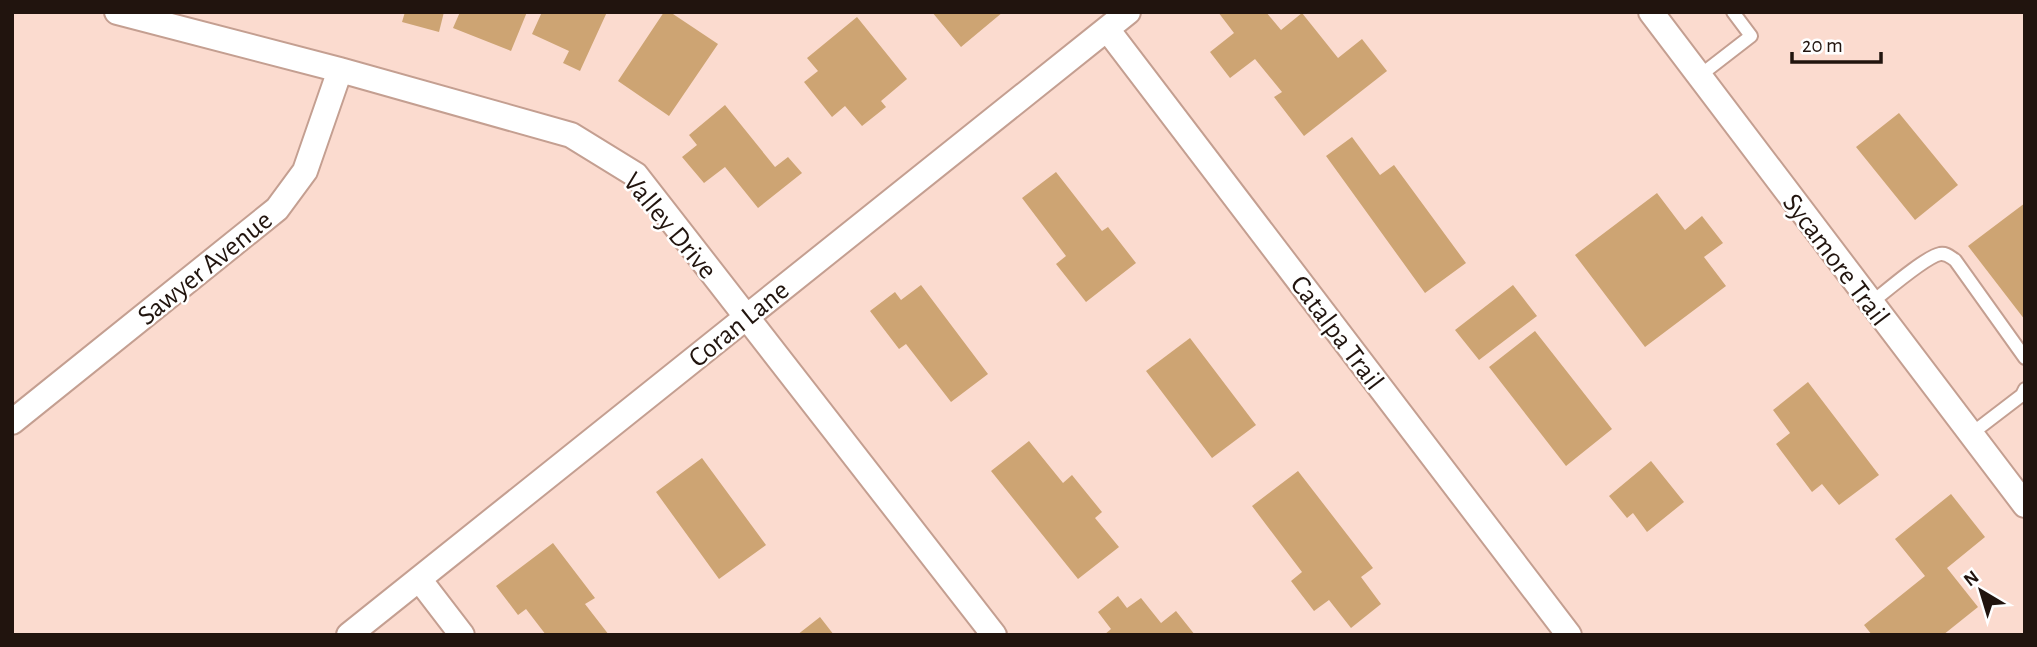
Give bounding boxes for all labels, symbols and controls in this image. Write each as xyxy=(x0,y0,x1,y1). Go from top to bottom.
scale bar xyxy=(1792,21,1881,65)
text: 20 m xyxy=(1802,35,1843,56)
street label: Valley Drive xyxy=(617,168,722,285)
street label: Sycamore Trail xyxy=(1777,189,1894,331)
street label: Sawyer Avenue xyxy=(133,206,278,331)
street label: Catalpa Trail xyxy=(1284,271,1388,396)
street label: Coran Lane xyxy=(684,276,795,373)
north arrow xyxy=(1946,556,2016,626)
text: N xyxy=(1960,567,1983,590)

